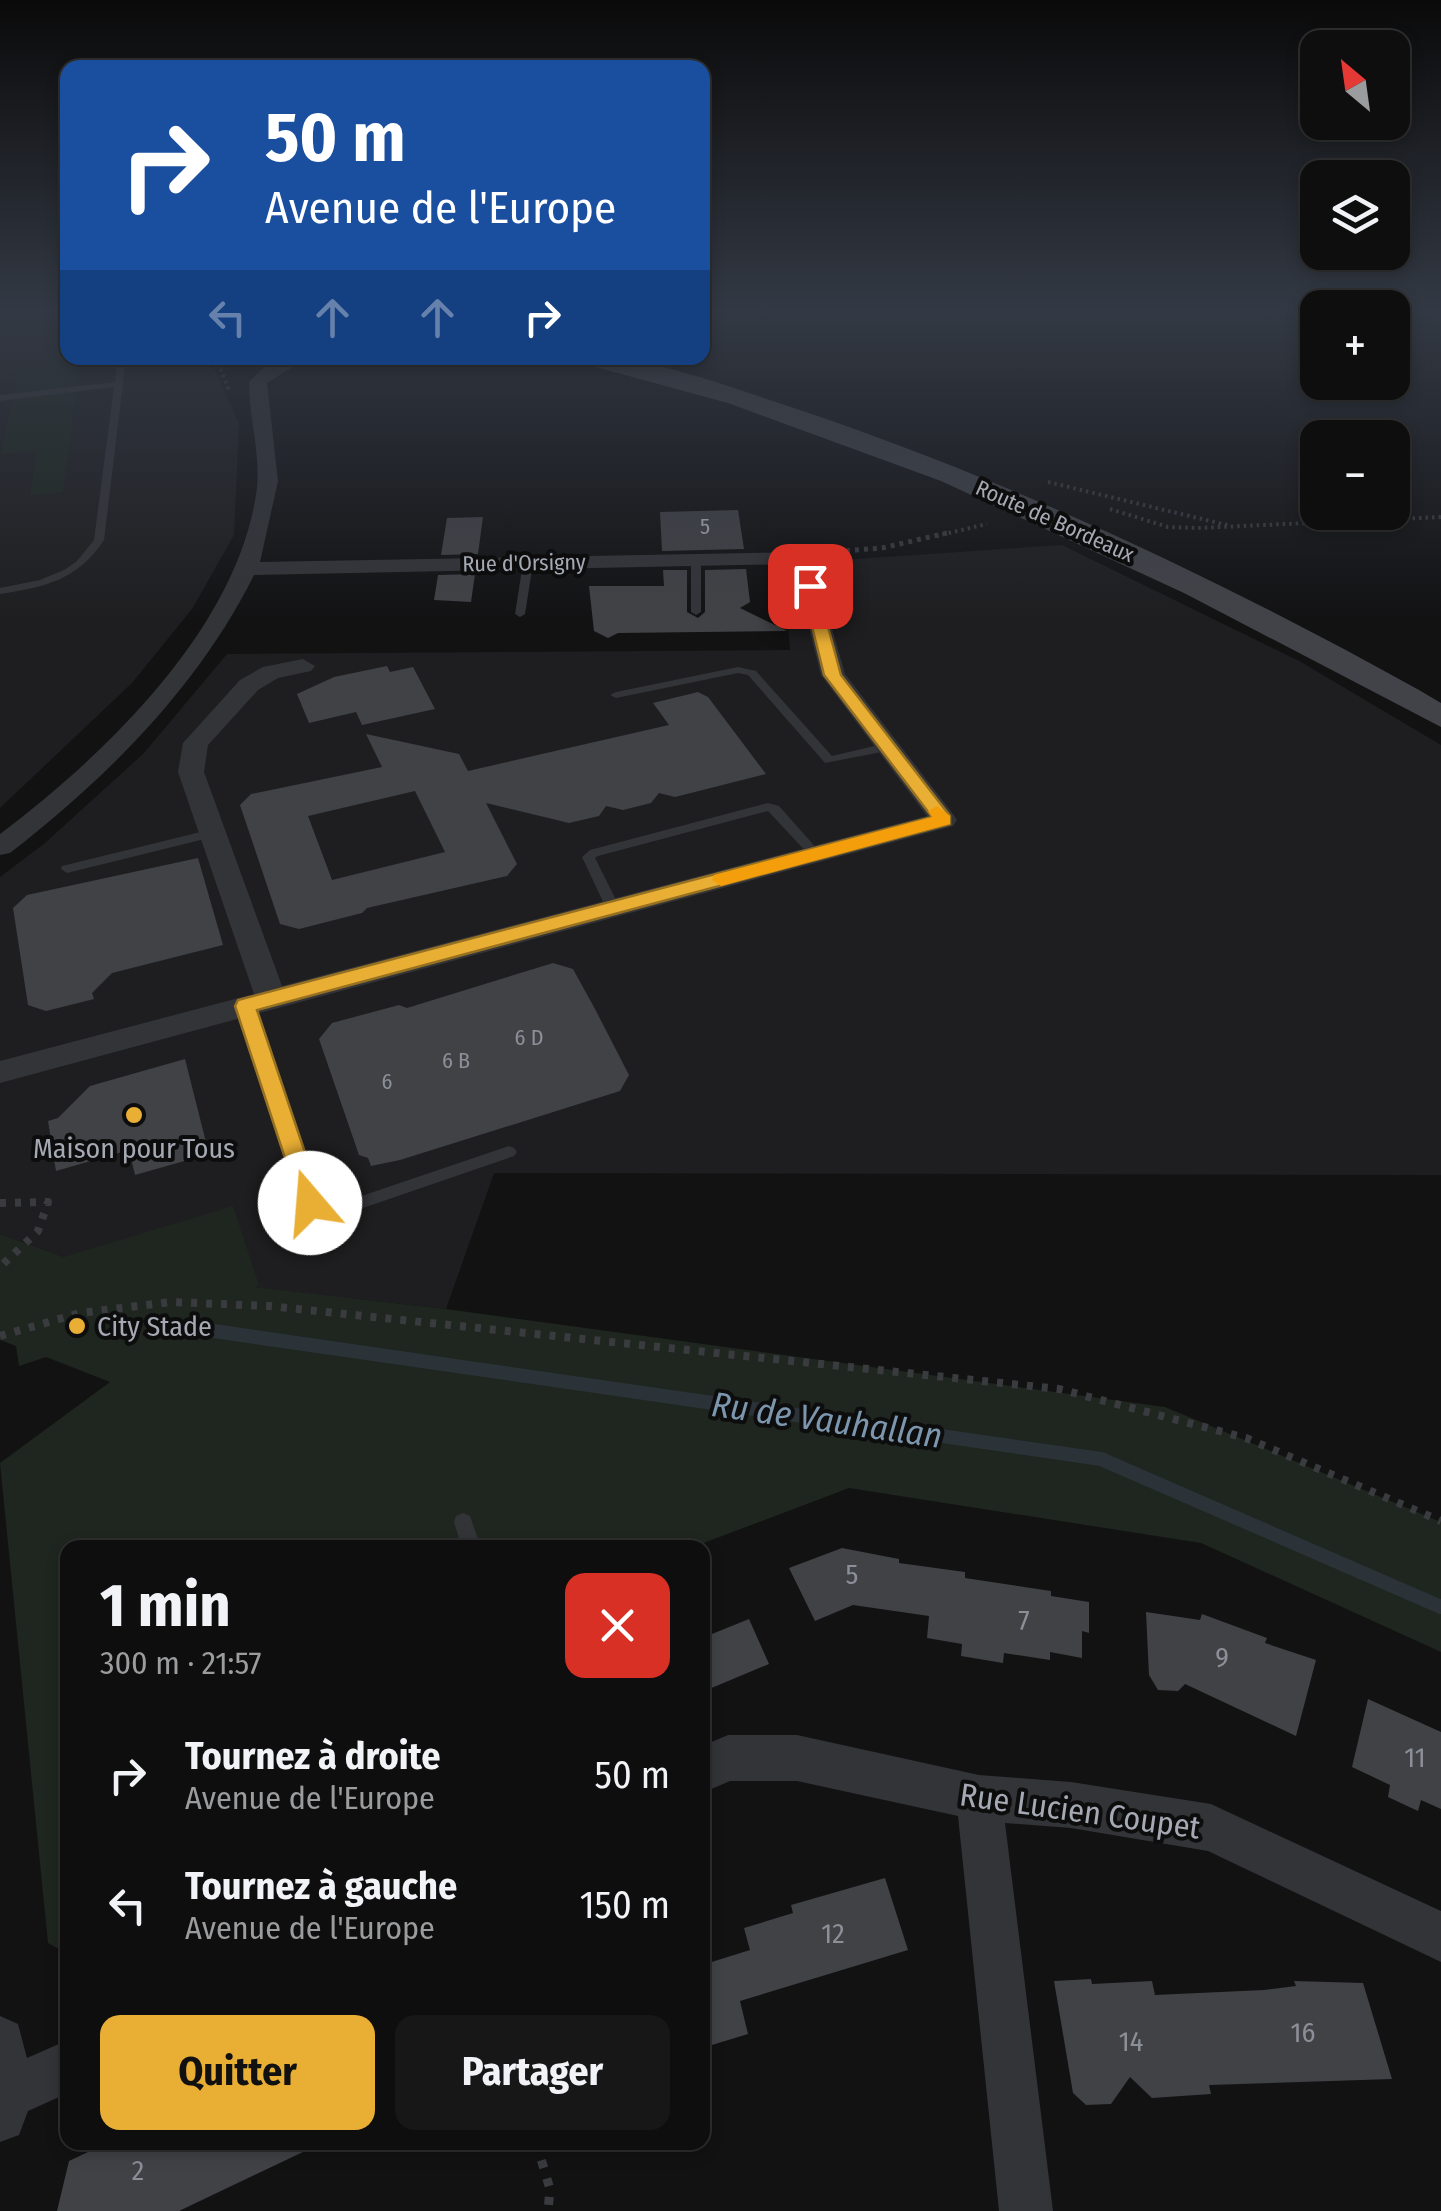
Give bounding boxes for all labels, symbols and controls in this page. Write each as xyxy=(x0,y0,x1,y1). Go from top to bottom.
north arrow xyxy=(1300,30,1410,140)
map controls xyxy=(1300,30,1410,530)
text: 50 m xyxy=(265,96,406,180)
icon: right xyxy=(100,100,230,230)
button: layers xyxy=(1300,160,1410,270)
text: Avenue de l'Europe xyxy=(265,181,616,235)
icon: left xyxy=(200,290,255,345)
icon: ahead xyxy=(305,290,360,345)
icon: ahead xyxy=(410,290,465,345)
icon: right xyxy=(515,290,570,345)
button: + xyxy=(1300,290,1410,400)
button: − xyxy=(1300,420,1410,530)
street label: Route de Bordeaux xyxy=(972,474,1139,568)
house number: 5 xyxy=(700,513,710,540)
pin xyxy=(768,544,853,629)
street label: Rue d'Orsigny xyxy=(462,548,586,578)
icon: arrive xyxy=(783,559,838,614)
house number: 6 D xyxy=(515,1024,543,1051)
house number: 6 B xyxy=(442,1047,470,1074)
house number: 6 xyxy=(382,1068,393,1095)
marker: Maison pour Tous xyxy=(123,1104,145,1126)
place label: Maison pour Tous xyxy=(33,1132,235,1165)
position arrow xyxy=(258,1151,362,1255)
place label: City Stade xyxy=(97,1310,212,1343)
marker: City Stade xyxy=(66,1315,88,1337)
water label: Ru de Vauhallan xyxy=(709,1383,945,1457)
house number: 5 xyxy=(846,1558,858,1591)
text: 1 min xyxy=(100,1570,231,1642)
button: close xyxy=(565,1573,670,1678)
house number: 7 xyxy=(1018,1604,1030,1637)
house number: 9 xyxy=(1215,1641,1229,1674)
text: 300 m · 21:57 xyxy=(100,1644,262,1682)
text: Tournez à droite xyxy=(185,1733,441,1779)
house number: 11 xyxy=(1404,1741,1426,1774)
icon: right xyxy=(100,1748,155,1803)
text: 50 m xyxy=(595,1752,670,1798)
street label: Rue Lucien Coupet xyxy=(957,1775,1203,1847)
text: Avenue de l'Europe xyxy=(185,1779,435,1817)
text: Tournez à gauche xyxy=(185,1863,457,1909)
icon: left xyxy=(100,1878,155,1933)
text: 150 m xyxy=(580,1882,670,1928)
text: Avenue de l'Europe xyxy=(185,1909,435,1947)
house number: 12 xyxy=(821,1917,845,1950)
button: Quitter xyxy=(100,2015,375,2130)
button: Partager xyxy=(395,2015,670,2130)
house number: 16 xyxy=(1291,2016,1315,2049)
house number: 14 xyxy=(1119,2025,1143,2058)
house number: 2 xyxy=(132,2154,144,2187)

